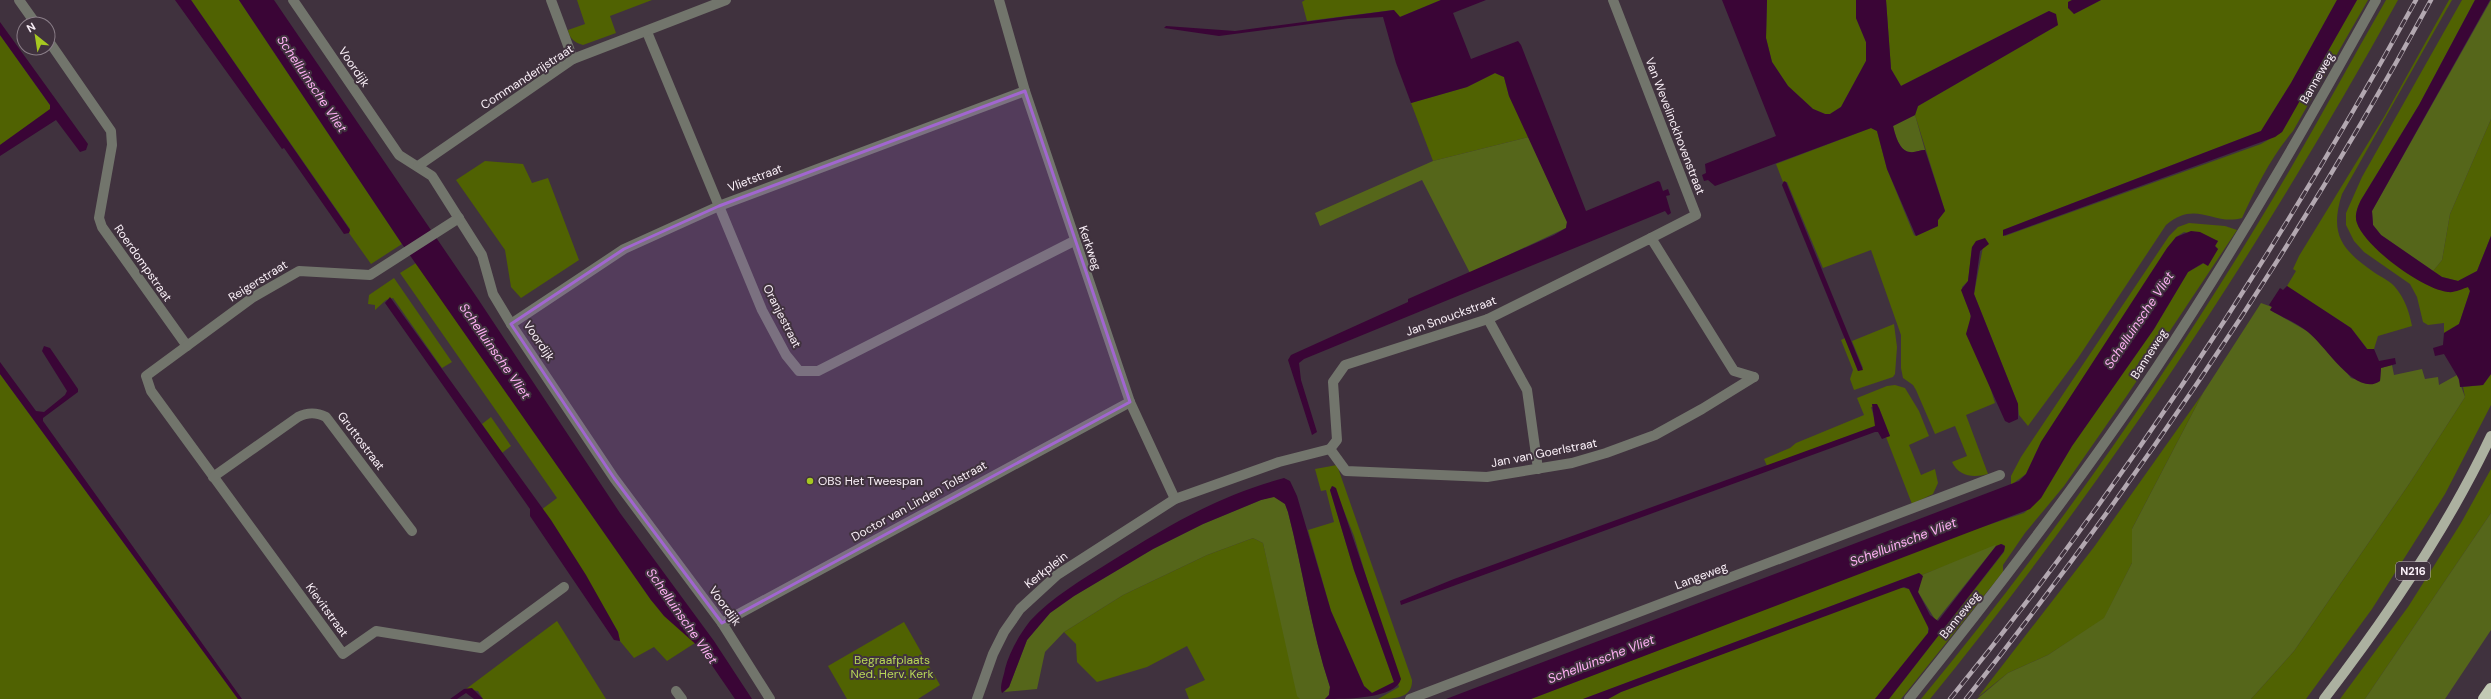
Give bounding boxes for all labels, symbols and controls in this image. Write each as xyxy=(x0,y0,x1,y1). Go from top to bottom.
north arrow xyxy=(16,16,56,56)
text: N xyxy=(24,19,38,35)
water label: Schelluinsche Vliet xyxy=(273,32,351,137)
street label: Commanderijstraat xyxy=(478,41,577,113)
street label: Voordijk xyxy=(335,44,373,90)
street label: Banneweg xyxy=(2296,49,2338,106)
street label: Van Wevelinckhovenstraat xyxy=(1641,55,1709,197)
street label: Vlietstraat xyxy=(725,160,785,196)
street label: Roerdompstraat xyxy=(111,221,176,305)
street label: Kerkweg xyxy=(1075,223,1105,273)
street label: Reigerstraat xyxy=(225,256,291,305)
water label: Schelluinsche Vliet xyxy=(2100,267,2178,372)
street label: Oranjestraat xyxy=(759,281,805,351)
street label: Jan Snouckstraat xyxy=(1403,292,1499,340)
water label: Schelluinsche Vliet xyxy=(456,300,535,403)
street label: Voordijk xyxy=(520,318,558,364)
street label: Banneweg xyxy=(2127,326,2171,382)
street label: Gruttostraat xyxy=(334,409,388,474)
street label: Jan van Goerlstraat xyxy=(1490,435,1599,471)
street label: Doctor van Linden Tolstraat xyxy=(848,457,990,545)
place label: OBS Het Tweespan xyxy=(818,473,923,489)
marker: OBS Het Tweespan xyxy=(805,476,815,486)
water label: Schelluinsche Vliet xyxy=(1847,513,1960,570)
street label: Kerkplein xyxy=(1021,548,1071,592)
street label: Langeweg xyxy=(1672,559,1730,593)
road number: N216 xyxy=(2396,562,2430,580)
water label: Schelluinsche Vliet xyxy=(643,565,722,668)
street label: Kievitstraat xyxy=(302,580,352,640)
street label: Voordijk xyxy=(705,583,745,629)
street label: Banneweg xyxy=(1936,588,1984,642)
water label: Schelluinsche Vliet xyxy=(1545,630,1658,687)
park label: Begraafplaats Ned. Herv. Kerk xyxy=(851,652,933,682)

